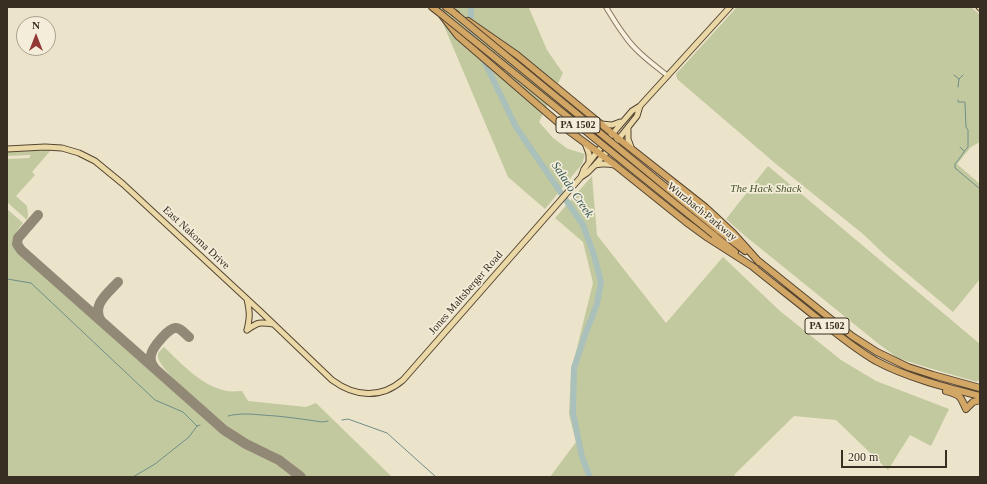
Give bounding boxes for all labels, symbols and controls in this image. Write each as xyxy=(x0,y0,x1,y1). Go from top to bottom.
north arrow xyxy=(16,16,56,56)
text: N xyxy=(32,19,40,31)
road number: PA 1502 xyxy=(556,117,600,133)
water label: Salado Creek xyxy=(548,159,596,221)
street label: Wurzbach Parkway xyxy=(664,180,740,244)
park label: The Hack Shack xyxy=(730,182,802,196)
street label: East Nakoma Drive xyxy=(160,204,232,272)
street label: Jones Maltsberger Road xyxy=(426,249,506,337)
road number: PA 1502 xyxy=(805,318,849,334)
scale bar xyxy=(843,442,949,468)
text: 200 m xyxy=(848,450,878,464)

